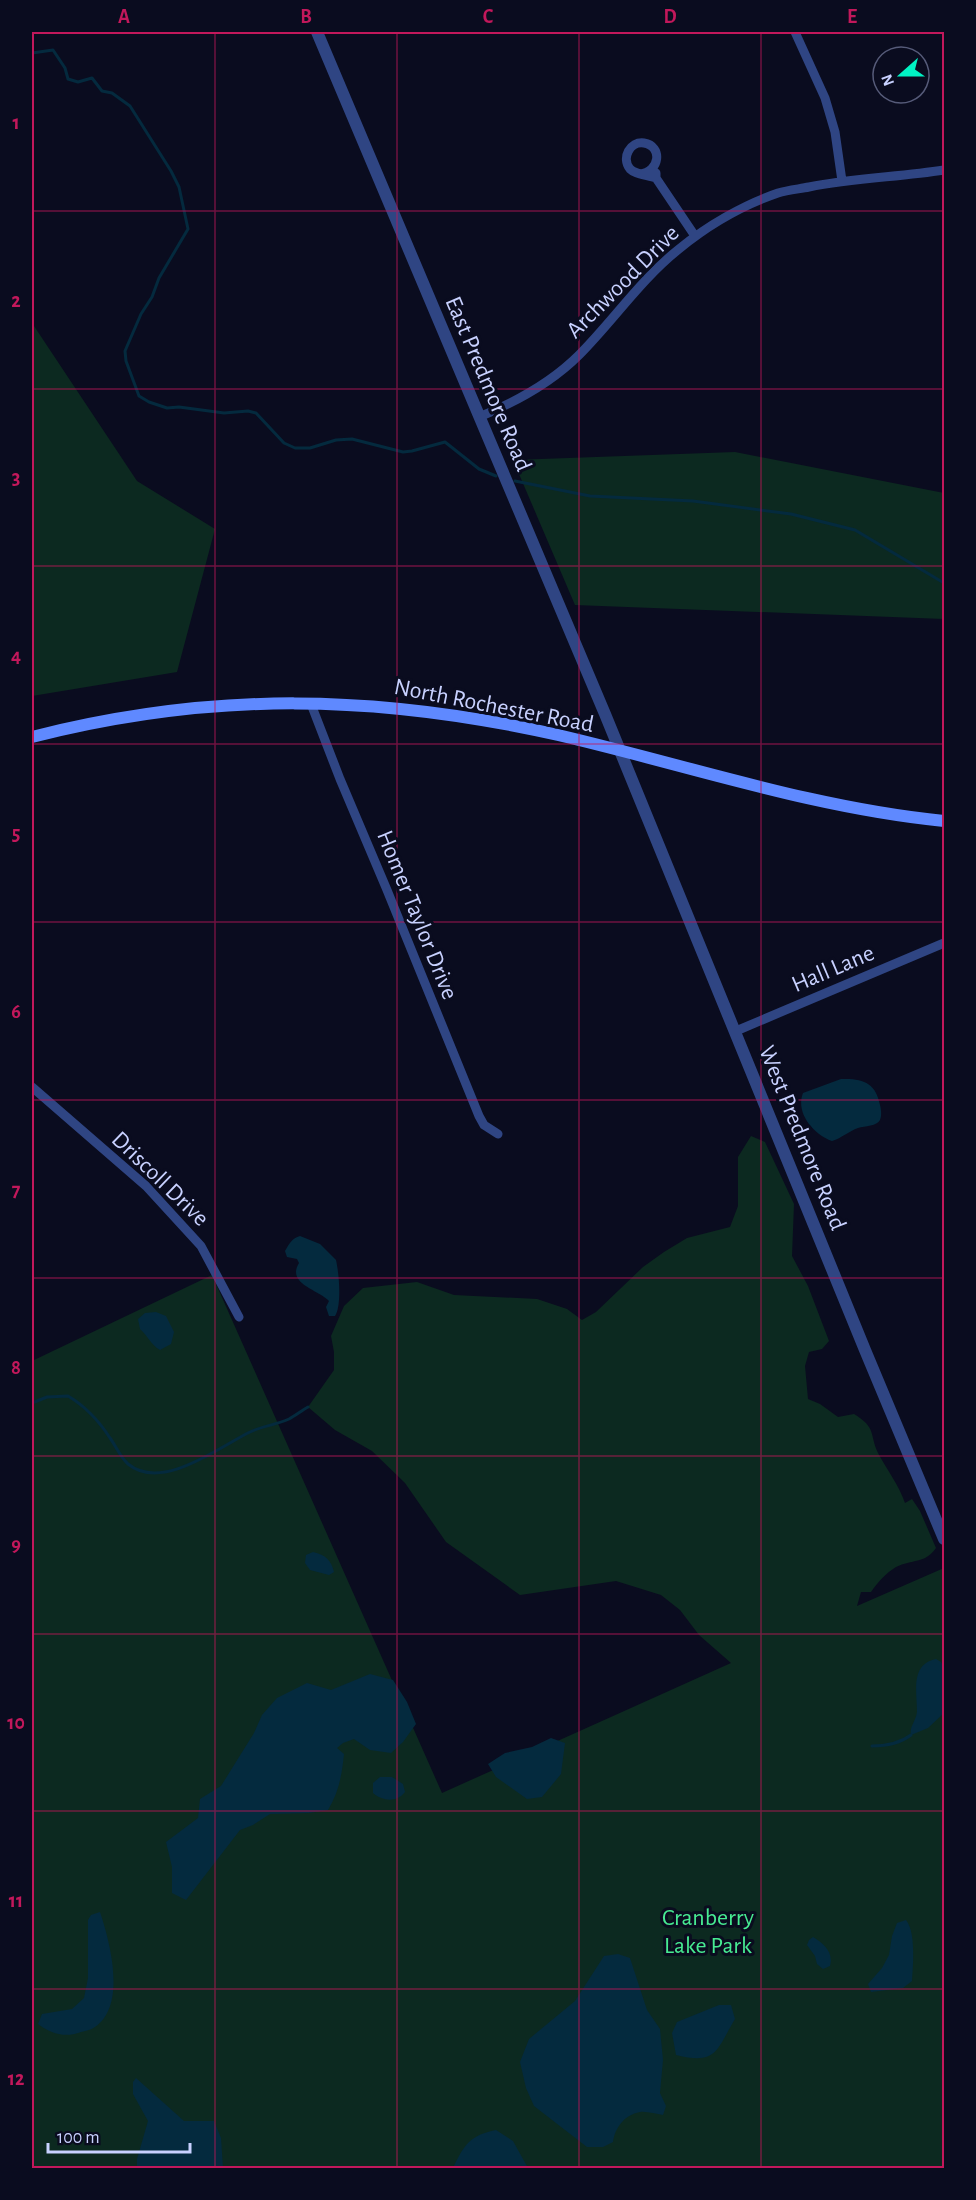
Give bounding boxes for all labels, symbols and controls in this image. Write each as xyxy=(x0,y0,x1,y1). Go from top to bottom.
text: A xyxy=(118,7,130,27)
text: B xyxy=(300,7,312,27)
text: C xyxy=(483,7,494,27)
text: D xyxy=(663,7,677,27)
text: E xyxy=(847,7,857,27)
north arrow xyxy=(871,45,931,105)
text: N xyxy=(878,72,897,88)
text: 1 xyxy=(12,113,20,133)
street label: Archwood Drive xyxy=(562,221,684,343)
text: 2 xyxy=(11,291,21,311)
street label: East Predmore Road xyxy=(440,293,536,475)
text: 3 xyxy=(12,468,20,488)
text: 4 xyxy=(11,646,21,666)
street label: North Rochester Road xyxy=(392,675,596,737)
text: 5 xyxy=(12,824,20,844)
street label: Homer Taylor Drive xyxy=(372,827,462,1003)
street label: Hall Lane xyxy=(788,941,878,997)
text: 6 xyxy=(11,1002,21,1022)
street label: West Predmore Road xyxy=(754,1042,850,1234)
street label: Driscoll Drive xyxy=(107,1127,213,1231)
text: 7 xyxy=(12,1180,21,1200)
text: 8 xyxy=(11,1358,21,1378)
text: 9 xyxy=(11,1535,21,1555)
text: 10 xyxy=(7,1713,25,1733)
text: 11 xyxy=(9,1891,23,1911)
park label: Cranberry Lake Park xyxy=(662,1906,754,1958)
text: 12 xyxy=(8,2069,24,2089)
scale bar xyxy=(48,2116,190,2154)
text: 100 m xyxy=(57,2129,100,2147)

